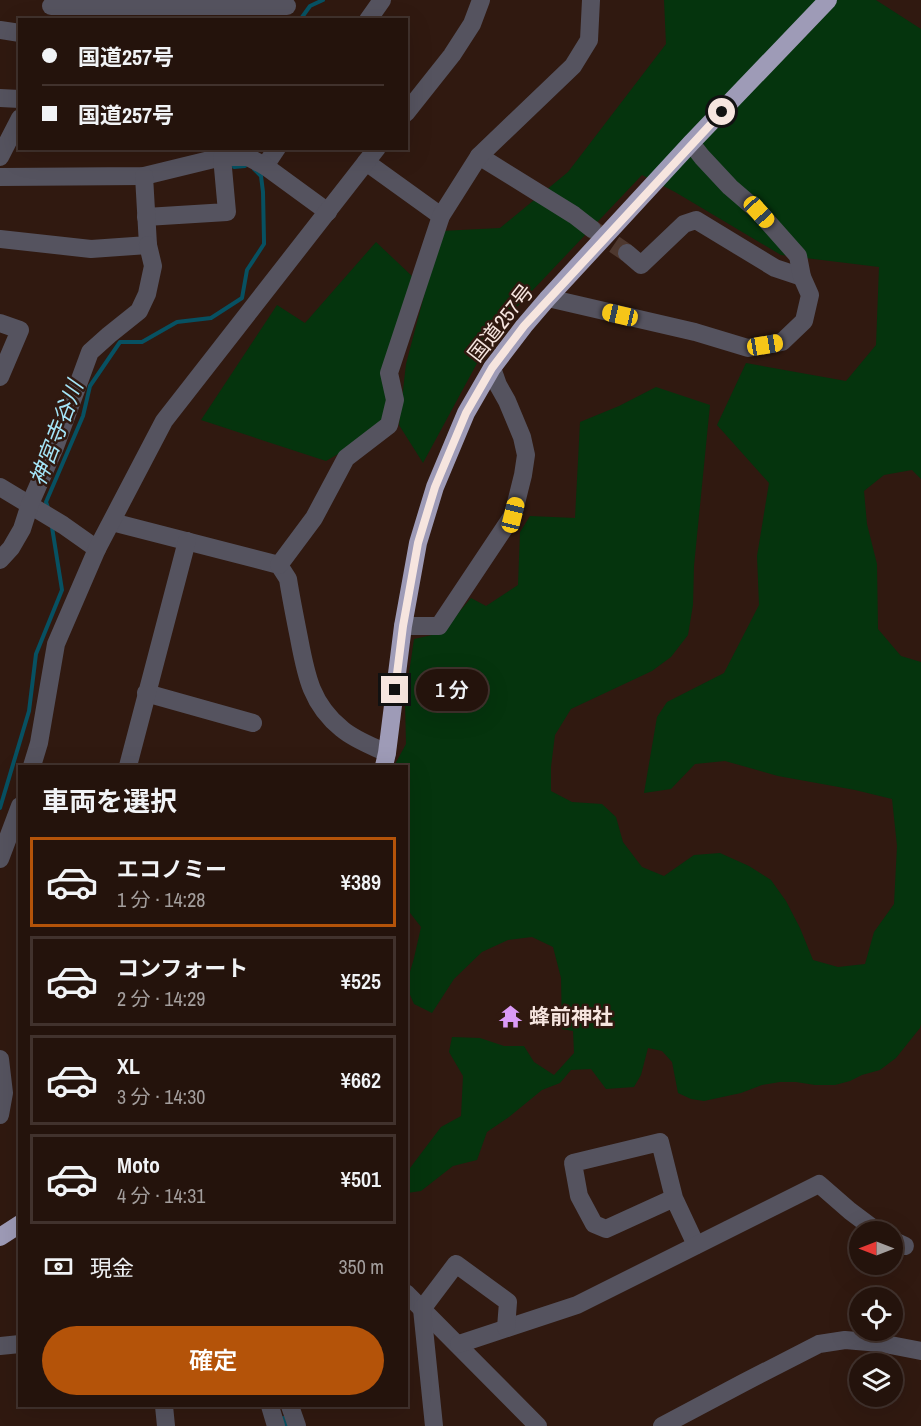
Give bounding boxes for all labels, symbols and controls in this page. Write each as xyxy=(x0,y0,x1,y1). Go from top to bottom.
text: 国道257号 xyxy=(78,42,174,72)
route start xyxy=(708,98,735,125)
text: 国道257号 xyxy=(78,100,174,130)
car xyxy=(740,193,778,231)
street label: 国道257号 xyxy=(461,278,540,368)
car xyxy=(600,302,640,328)
car xyxy=(746,333,784,357)
water label: 神宮寺谷川 xyxy=(22,374,90,490)
car xyxy=(500,495,526,535)
callout: 1 分 xyxy=(416,669,488,711)
route end xyxy=(381,676,408,703)
text: 1 分 xyxy=(435,676,469,703)
text: 車両を選択 xyxy=(42,783,177,819)
text: エコノミー xyxy=(117,854,227,884)
icon: car xyxy=(45,855,99,909)
text: ¥389 xyxy=(341,867,381,897)
text: 1 分 · 14:28 xyxy=(117,886,205,913)
text: コンフォート xyxy=(117,953,248,983)
icon: car xyxy=(45,954,99,1008)
text: ¥525 xyxy=(341,966,381,996)
text: 2 分 · 14:29 xyxy=(117,985,205,1012)
place label: 蜂前神社 xyxy=(529,1002,613,1031)
temple icon: 蜂前神社 xyxy=(498,1004,524,1030)
text: XL xyxy=(117,1051,140,1081)
icon: car xyxy=(45,1053,99,1107)
text: ¥662 xyxy=(341,1065,381,1095)
text: 3 分 · 14:30 xyxy=(117,1083,205,1110)
text: Moto xyxy=(117,1150,160,1180)
icon: car xyxy=(45,1152,99,1206)
text: ¥501 xyxy=(341,1164,381,1194)
text: 4 分 · 14:31 xyxy=(117,1182,205,1209)
north arrow xyxy=(849,1221,903,1275)
map controls xyxy=(849,1221,903,1407)
icon: cash xyxy=(42,1250,75,1283)
text: 現金 xyxy=(90,1253,134,1283)
text: 350 m xyxy=(338,1253,384,1280)
button: locate xyxy=(849,1287,903,1341)
button: 確定 xyxy=(42,1326,384,1395)
button: layers xyxy=(849,1353,903,1407)

